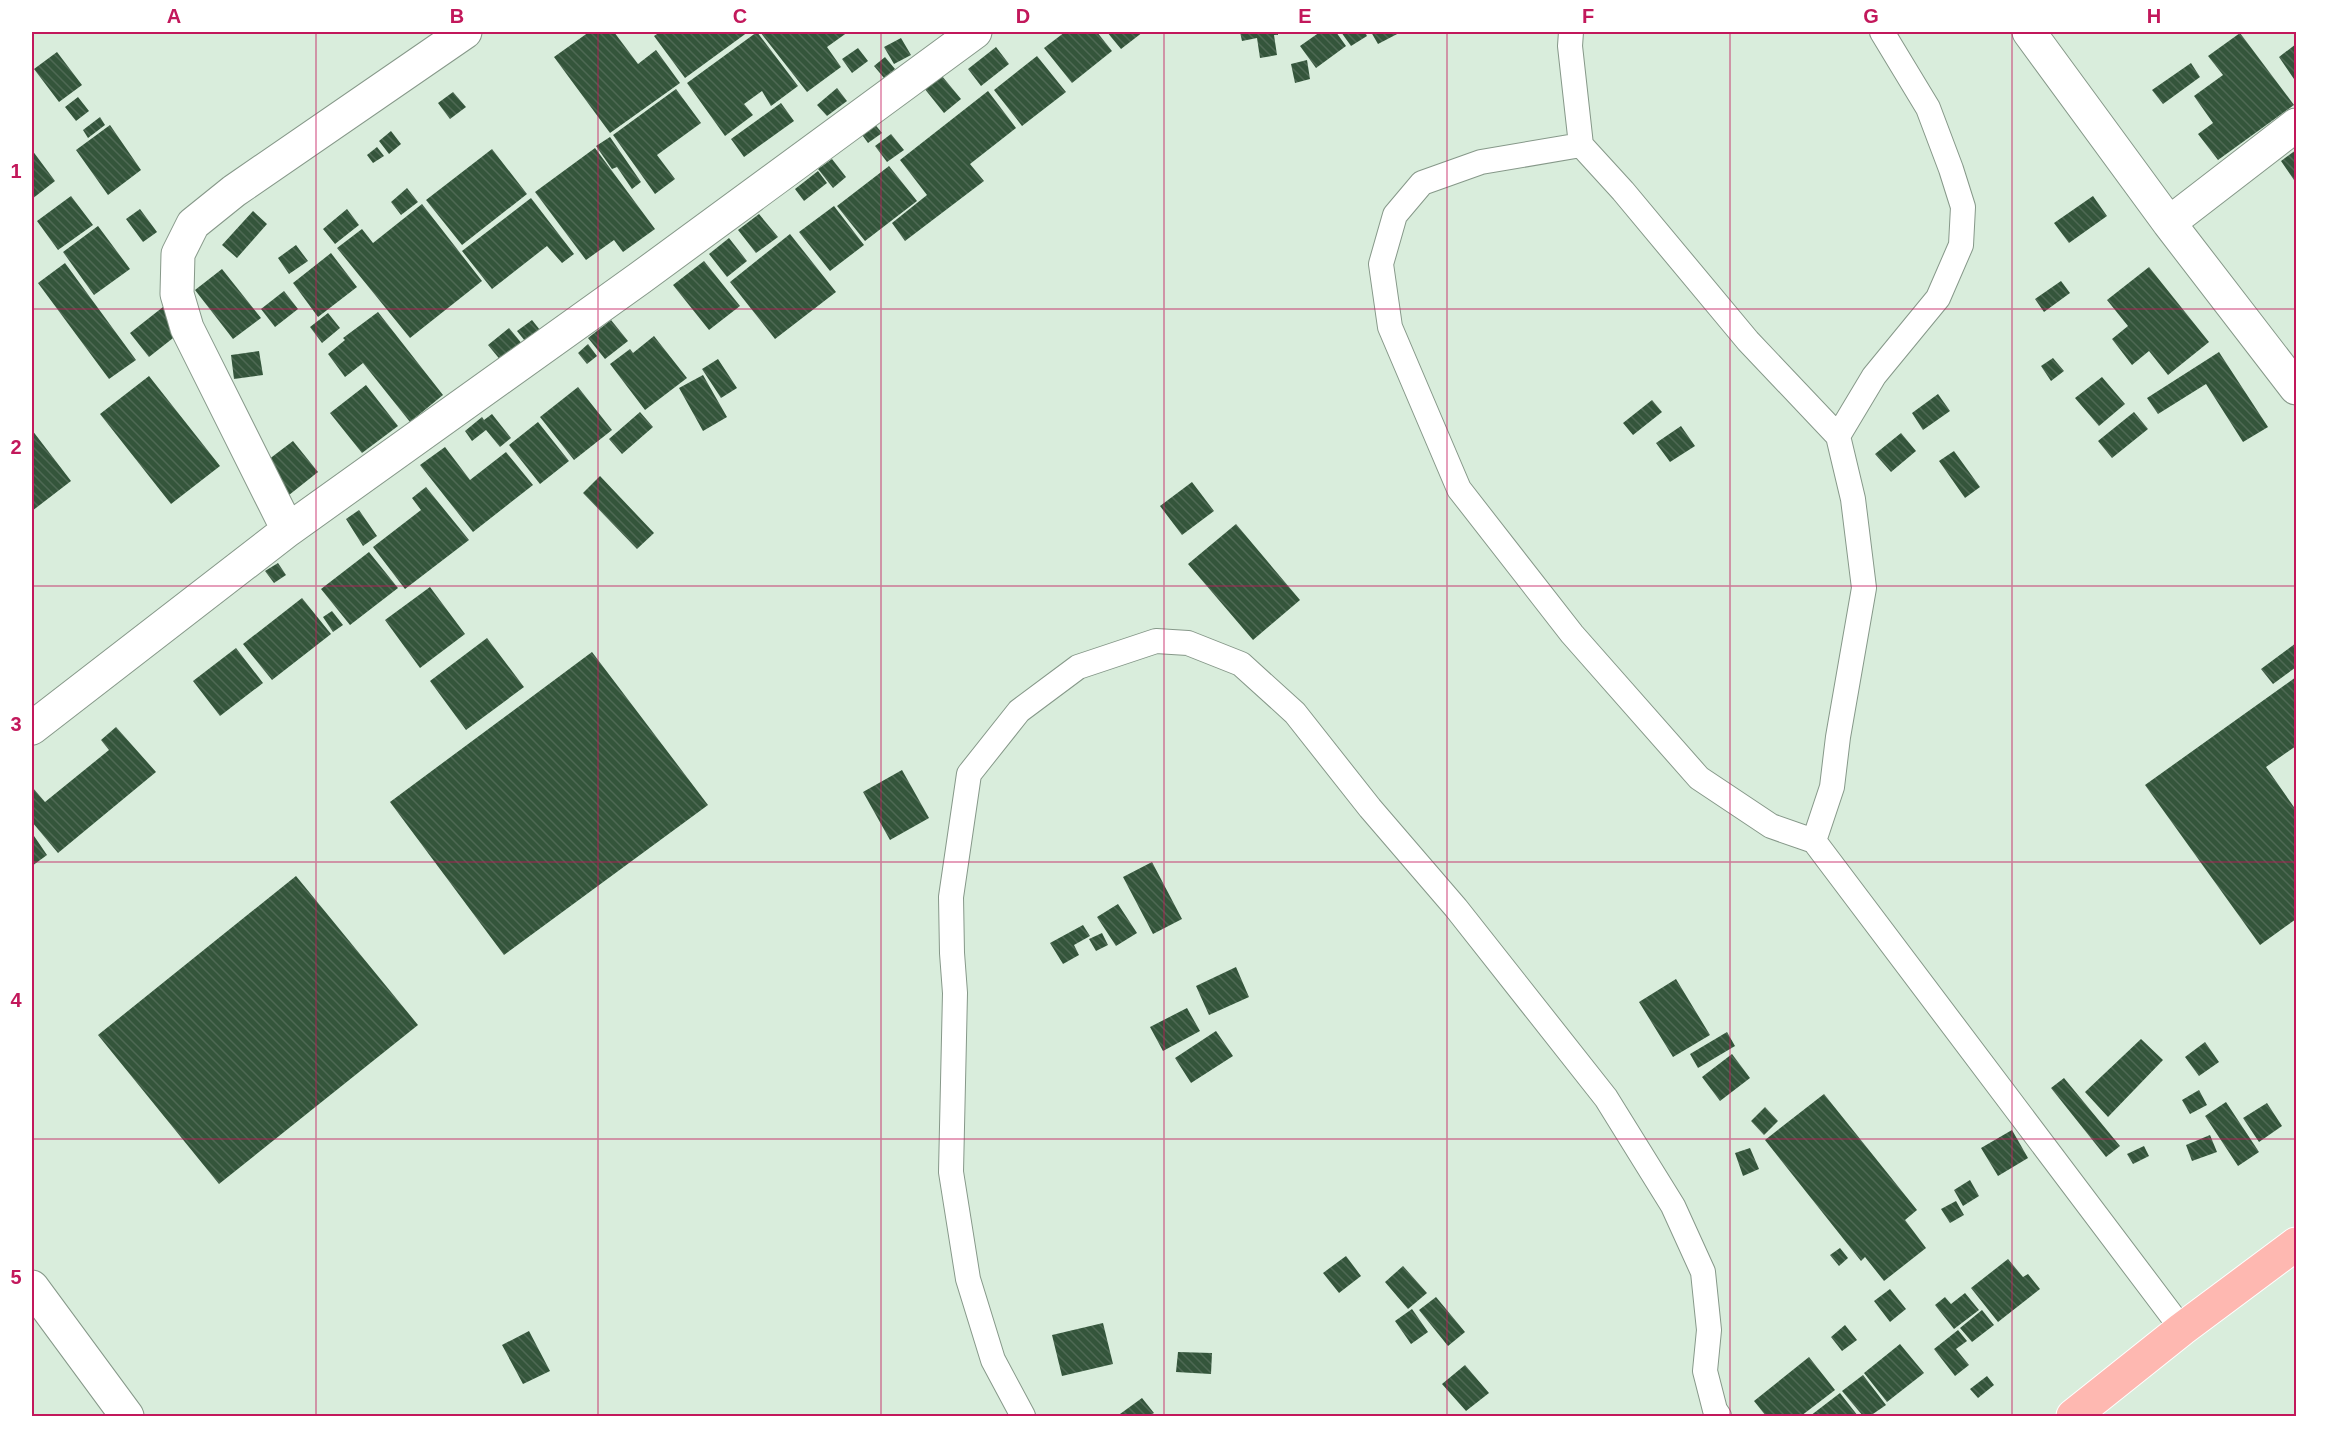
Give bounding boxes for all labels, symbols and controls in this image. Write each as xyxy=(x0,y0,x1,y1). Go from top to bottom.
text: A xyxy=(167,5,181,27)
text: B xyxy=(450,5,464,27)
text: C xyxy=(733,5,747,27)
text: D xyxy=(1016,5,1030,27)
text: E xyxy=(1298,5,1312,27)
text: F xyxy=(1582,5,1594,27)
text: G xyxy=(1863,5,1879,27)
text: H xyxy=(2147,5,2161,27)
text: 1 xyxy=(10,160,22,182)
text: 2 xyxy=(10,436,22,458)
text: 3 xyxy=(10,713,22,735)
text: 4 xyxy=(10,989,22,1011)
text: 5 xyxy=(10,1266,22,1288)

